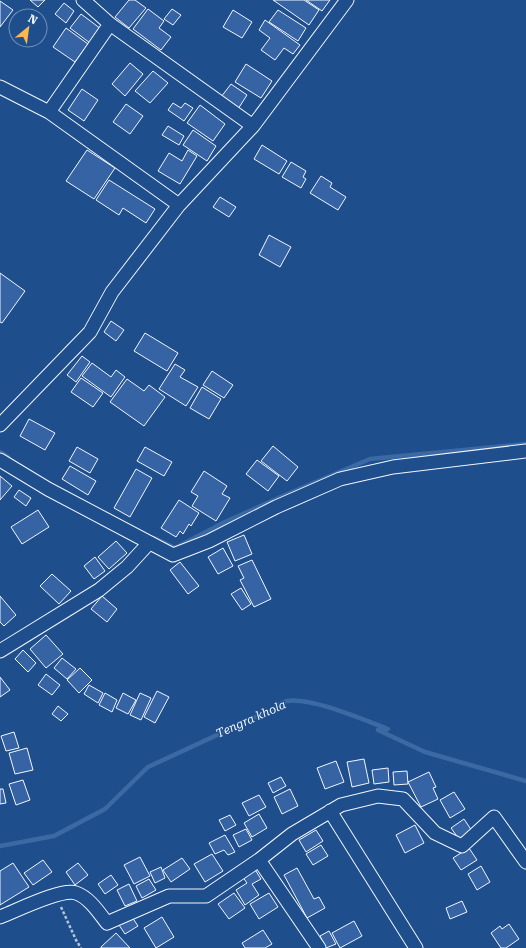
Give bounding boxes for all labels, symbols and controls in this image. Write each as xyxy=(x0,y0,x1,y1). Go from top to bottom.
north arrow xyxy=(8,8,48,48)
text: N xyxy=(26,12,40,28)
water label: Tengra khola xyxy=(214,697,288,741)

